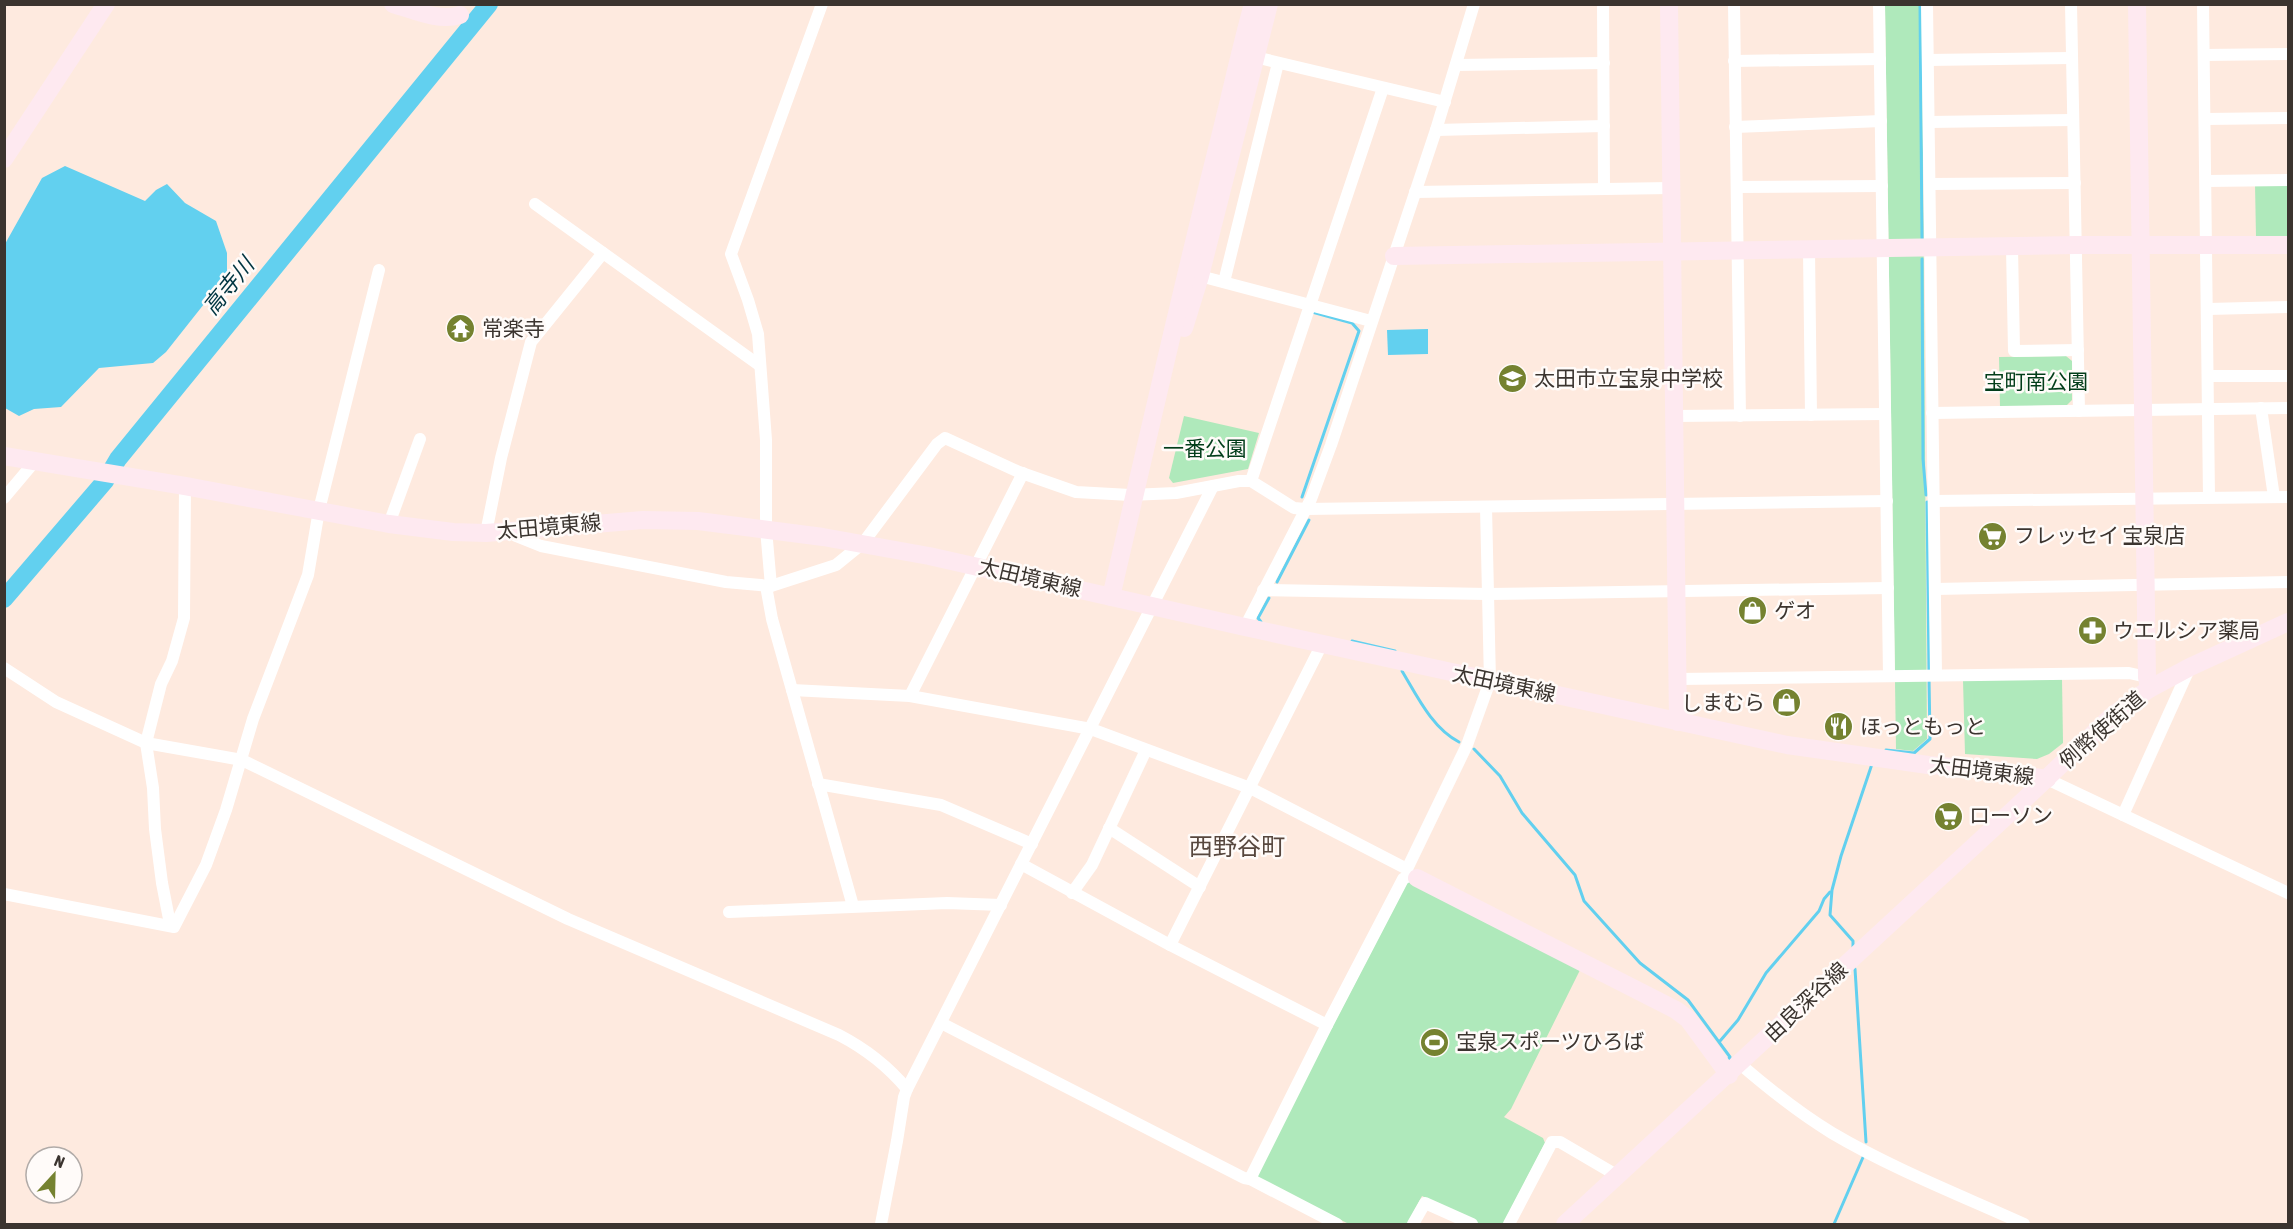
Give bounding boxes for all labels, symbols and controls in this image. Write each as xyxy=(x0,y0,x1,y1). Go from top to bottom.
water label: 高寺川 xyxy=(197,251,260,320)
temple icon: 常楽寺 xyxy=(445,313,477,345)
place label: 常楽寺 xyxy=(482,316,545,340)
school or university icon: 太田市立宝泉中学校 xyxy=(1497,363,1529,395)
place label: 太田市立宝泉中学校 xyxy=(1534,366,1723,390)
park label: 宝町南公園 xyxy=(1984,369,2089,393)
park label: 一番公園 xyxy=(1163,436,1247,460)
street label: 太田境東線 xyxy=(496,509,602,543)
supermarket icon: フレッセイ 宝泉店 xyxy=(1977,520,2009,552)
place label: フレッセイ 宝泉店 xyxy=(2014,523,2185,547)
street label: 太田境東線 xyxy=(976,554,1084,601)
shop icon: ゲオ xyxy=(1737,595,1769,627)
place label: ゲオ xyxy=(1774,598,1816,622)
pharmacy icon: ウエルシア薬局 xyxy=(2076,615,2108,647)
place label: ウエルシア薬局 xyxy=(2113,618,2260,642)
street label: 太田境東線 xyxy=(1450,660,1558,706)
street label: 例幣使街道 xyxy=(2054,686,2149,773)
shop icon: しまむら xyxy=(1770,687,1802,719)
place label: しまむら xyxy=(1681,690,1765,714)
restaurant icon: ほっともっと xyxy=(1823,711,1855,743)
place label: ほっともっと xyxy=(1860,714,1986,738)
street label: 太田境東線 xyxy=(1929,752,2036,788)
supermarket icon: ローソン xyxy=(1932,800,1964,832)
place label: ローソン xyxy=(1969,803,2053,827)
district label: 西野谷町 xyxy=(1189,833,1285,860)
street label: 由良深谷線 xyxy=(1759,957,1852,1046)
sports icon: 宝泉スポーツひろば xyxy=(1419,1026,1451,1058)
place label: 宝泉スポーツひろば xyxy=(1456,1029,1645,1053)
north arrow xyxy=(24,1145,84,1205)
text: N xyxy=(52,1151,67,1171)

